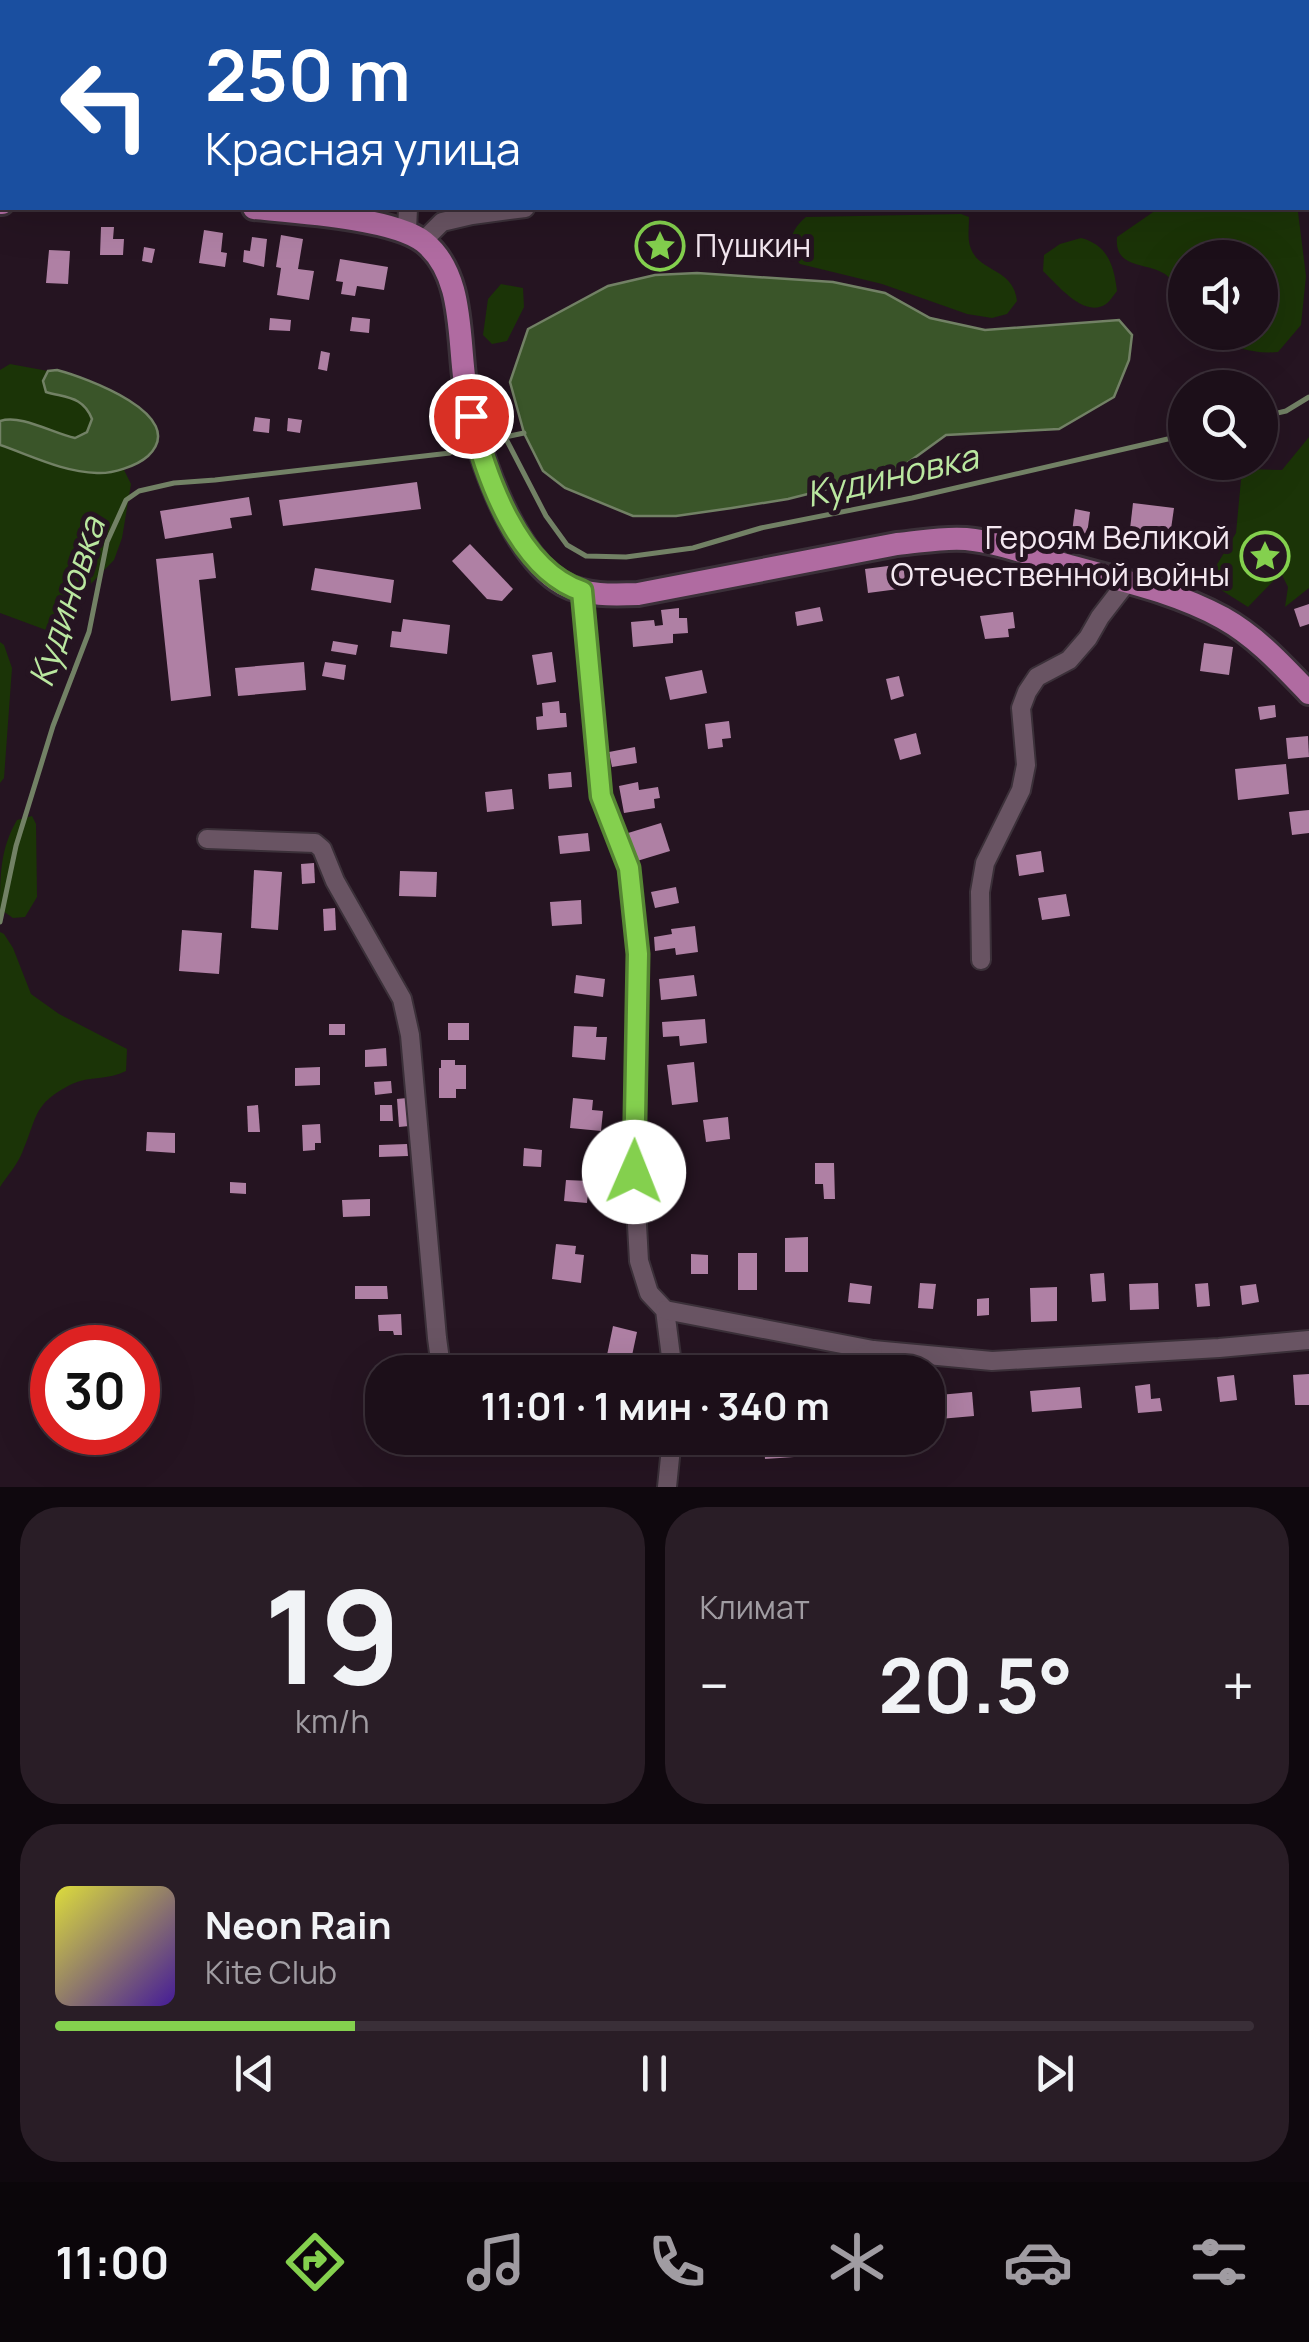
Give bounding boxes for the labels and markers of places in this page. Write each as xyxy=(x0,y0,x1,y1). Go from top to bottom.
place icon: Пушкин xyxy=(634,220,686,272)
place label: Пушкин xyxy=(695,223,811,267)
pin xyxy=(429,374,514,459)
place label: Героям Великой Отечественной войны xyxy=(891,515,1230,596)
place icon: Героям Великой Отечественной войны xyxy=(1239,530,1291,582)

